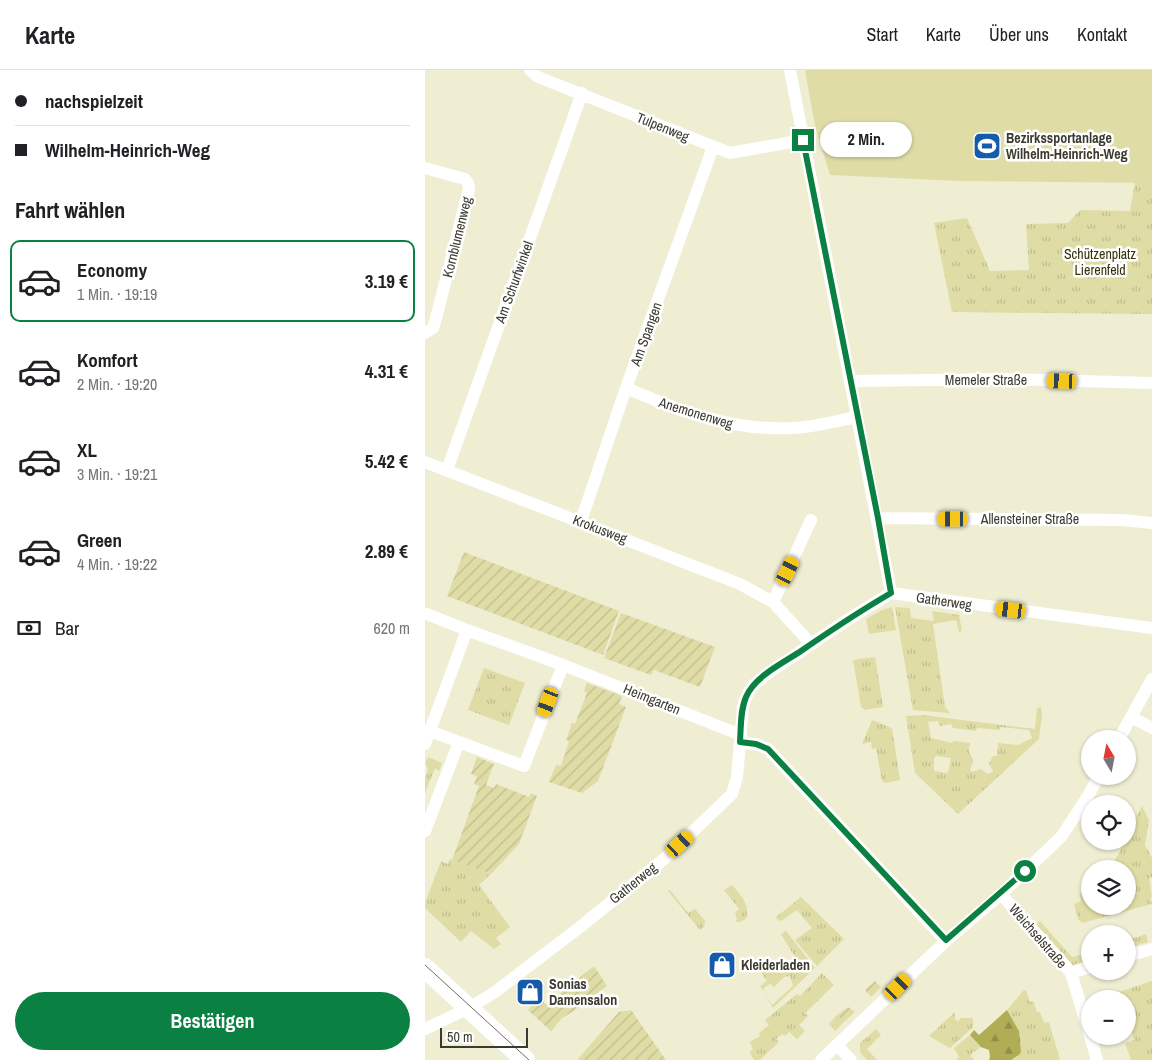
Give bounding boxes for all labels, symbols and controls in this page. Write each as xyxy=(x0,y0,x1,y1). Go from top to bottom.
text: Karte xyxy=(25,19,75,51)
text: Start xyxy=(867,22,898,47)
text: Karte xyxy=(926,22,961,47)
text: Über uns xyxy=(989,22,1049,47)
text: Kontakt xyxy=(1077,22,1127,47)
text: nachspielzeit xyxy=(45,88,143,114)
street label: Tulpenweg xyxy=(634,108,693,146)
callout: 2 Min. xyxy=(821,122,913,158)
text: 2 Min. xyxy=(847,128,885,150)
route end xyxy=(792,129,814,151)
place label: Bezirkssportanlage Wilhelm-Heinrich-Weg xyxy=(1006,129,1128,163)
sports icon: Bezirkssportanlage Wilhelm-Heinrich-Weg xyxy=(972,131,1002,161)
text: Wilhelm-Heinrich-Weg xyxy=(45,137,210,163)
street label: Kornblumenweg xyxy=(438,194,476,279)
text: Fahrt wählen xyxy=(15,195,125,225)
street label: Am Schurfwinkel xyxy=(490,238,537,326)
park label: Schützenplatz Lierenfeld xyxy=(1064,245,1136,279)
text: Economy xyxy=(77,257,147,283)
icon: car xyxy=(17,259,62,304)
text: 3.19 € xyxy=(365,268,408,294)
text: 1 Min. · 19:19 xyxy=(77,283,157,305)
street label: Am Spangen xyxy=(626,300,666,369)
text: Komfort xyxy=(77,347,138,373)
icon: car xyxy=(17,349,62,394)
text: 4.31 € xyxy=(365,358,408,384)
street label: Memeler Straße xyxy=(945,371,1027,389)
text: 2 Min. · 19:20 xyxy=(77,373,157,395)
car xyxy=(1046,373,1077,389)
street label: Anemonenweg xyxy=(656,393,736,433)
text: XL xyxy=(77,437,97,463)
icon: car xyxy=(17,439,62,484)
text: 5.42 € xyxy=(365,448,408,474)
text: 3 Min. · 19:21 xyxy=(77,463,157,485)
street label: Krokusweg xyxy=(570,510,630,548)
street label: Allensteiner Straße xyxy=(980,510,1079,528)
car xyxy=(938,512,968,527)
text: Green xyxy=(77,527,122,553)
icon: car xyxy=(17,529,62,574)
text: 2.89 € xyxy=(365,538,408,564)
text: 4 Min. · 19:22 xyxy=(77,553,157,575)
car xyxy=(774,554,801,588)
street label: Gatherweg xyxy=(915,588,974,614)
car xyxy=(995,601,1026,619)
icon: cash xyxy=(15,614,43,642)
text: Bar xyxy=(55,615,79,641)
text: 620 m xyxy=(374,617,410,639)
street label: Heimgarten xyxy=(621,679,683,719)
car xyxy=(535,685,560,719)
north arrow xyxy=(1081,730,1136,785)
map controls xyxy=(1081,730,1136,1045)
button: locate xyxy=(1081,795,1136,850)
car xyxy=(663,828,696,860)
street label: Gatherweg xyxy=(606,858,661,908)
route start xyxy=(1014,860,1036,882)
button: layers xyxy=(1081,860,1136,915)
street label: Weichselstraße xyxy=(1005,900,1071,972)
button: + xyxy=(1081,925,1136,980)
shop icon: Kleiderladen xyxy=(707,950,737,980)
place label: Kleiderladen xyxy=(741,956,810,974)
car xyxy=(882,971,913,1003)
place label: Sonias Damensalon xyxy=(549,975,617,1009)
shop icon: Sonias Damensalon xyxy=(515,977,545,1007)
button: − xyxy=(1081,990,1136,1045)
button: Bestätigen xyxy=(15,992,410,1050)
scale bar xyxy=(440,1025,527,1048)
text: 50 m xyxy=(447,1028,473,1046)

